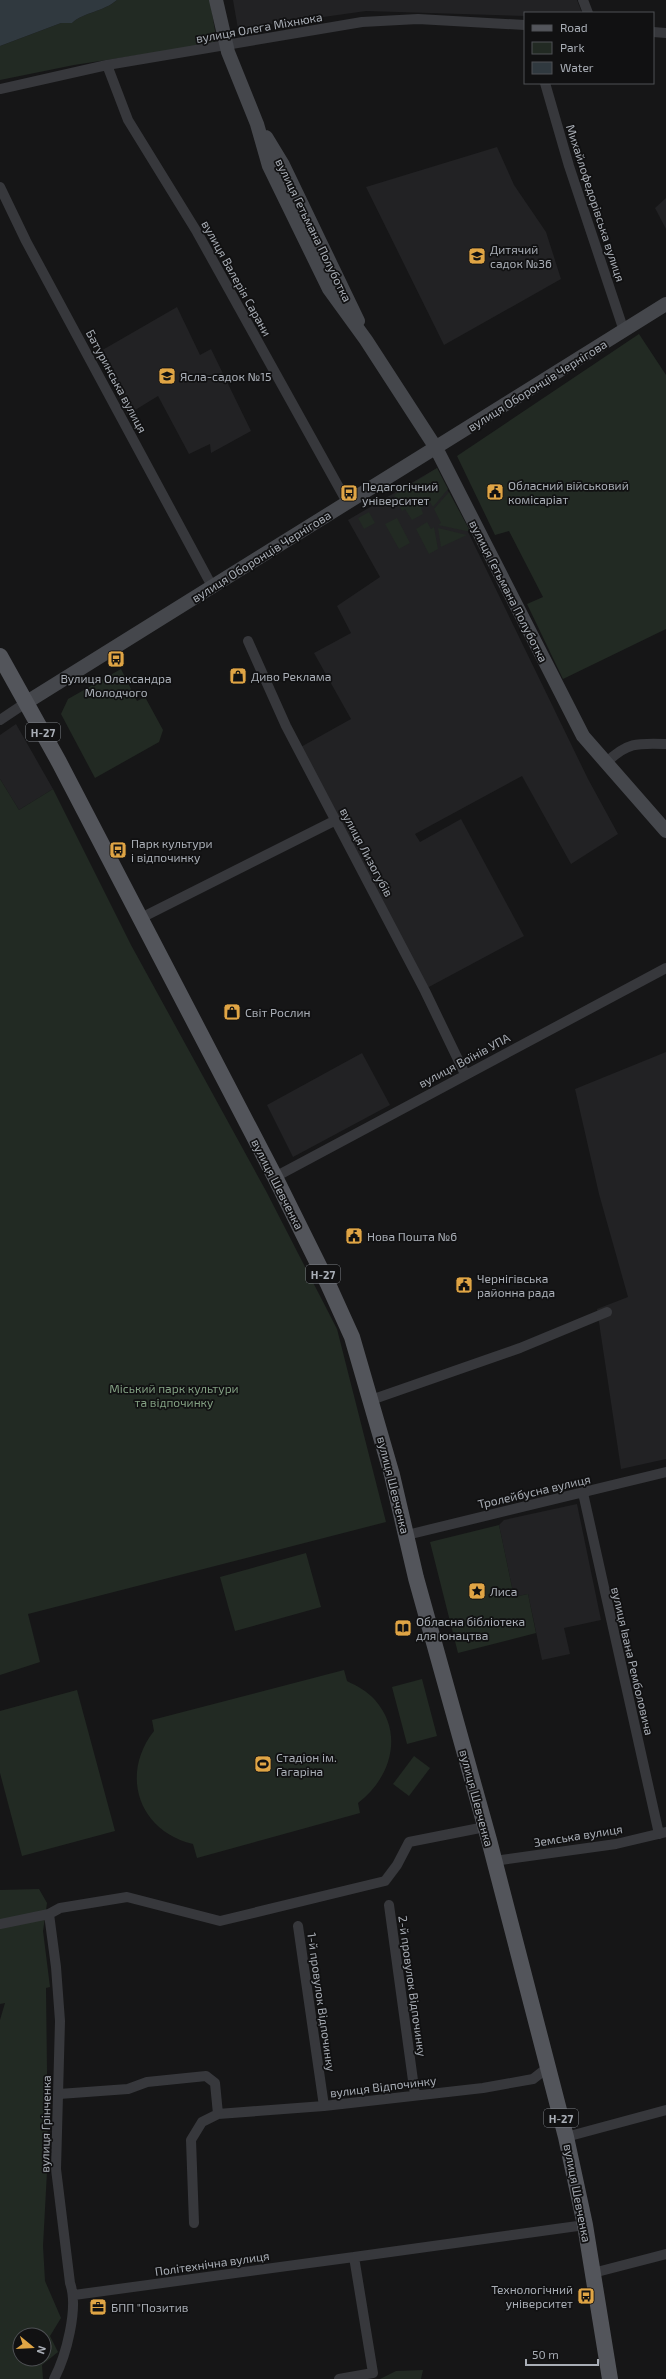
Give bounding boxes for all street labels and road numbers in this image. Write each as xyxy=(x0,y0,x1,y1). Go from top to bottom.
street label: вулиця Олега Міхнюка xyxy=(195,9,323,46)
street label: Михайлофедорівська вулиця xyxy=(563,123,628,284)
street label: вулиця Гетьмана Полуботка xyxy=(272,156,355,304)
street label: вулиця Валерія Сарани xyxy=(198,218,275,339)
street label: Батуринська вулиця xyxy=(83,327,150,435)
street label: вулиця Оборонців Чернігова xyxy=(465,336,610,435)
street label: вулиця Оборонців Чернігова xyxy=(189,507,334,606)
street label: вулиця Гетьмана Полуботка xyxy=(466,518,551,665)
road number: Н-27 xyxy=(26,723,60,741)
street label: вулиця Лизогубів xyxy=(337,805,396,899)
street label: вулиця Воїнів УПА xyxy=(416,1030,513,1091)
street label: вулиця Шевченка xyxy=(248,1136,307,1232)
road number: Н-27 xyxy=(306,1265,340,1283)
street label: вулиця Шевченка xyxy=(374,1435,413,1535)
street label: Тролейбусна вулиця xyxy=(476,1471,592,1512)
street label: вулиця Івана Ремболовича xyxy=(608,1585,657,1737)
street label: вулиця Шевченка xyxy=(456,1748,497,1848)
street label: Земська вулиця xyxy=(533,1821,624,1850)
street label: 2-й провулок Відпочинку xyxy=(395,1915,430,2058)
street label: 1-й провулок Відпочинку xyxy=(304,1932,339,2073)
street label: вулиця Відпочинку xyxy=(329,2072,438,2100)
street label: вулиця Грінченка xyxy=(37,2075,54,2173)
road number: Н-27 xyxy=(544,2109,578,2127)
street label: вулиця Шевченка xyxy=(561,2143,594,2244)
street label: Політехнічна вулиця xyxy=(154,2248,270,2279)

